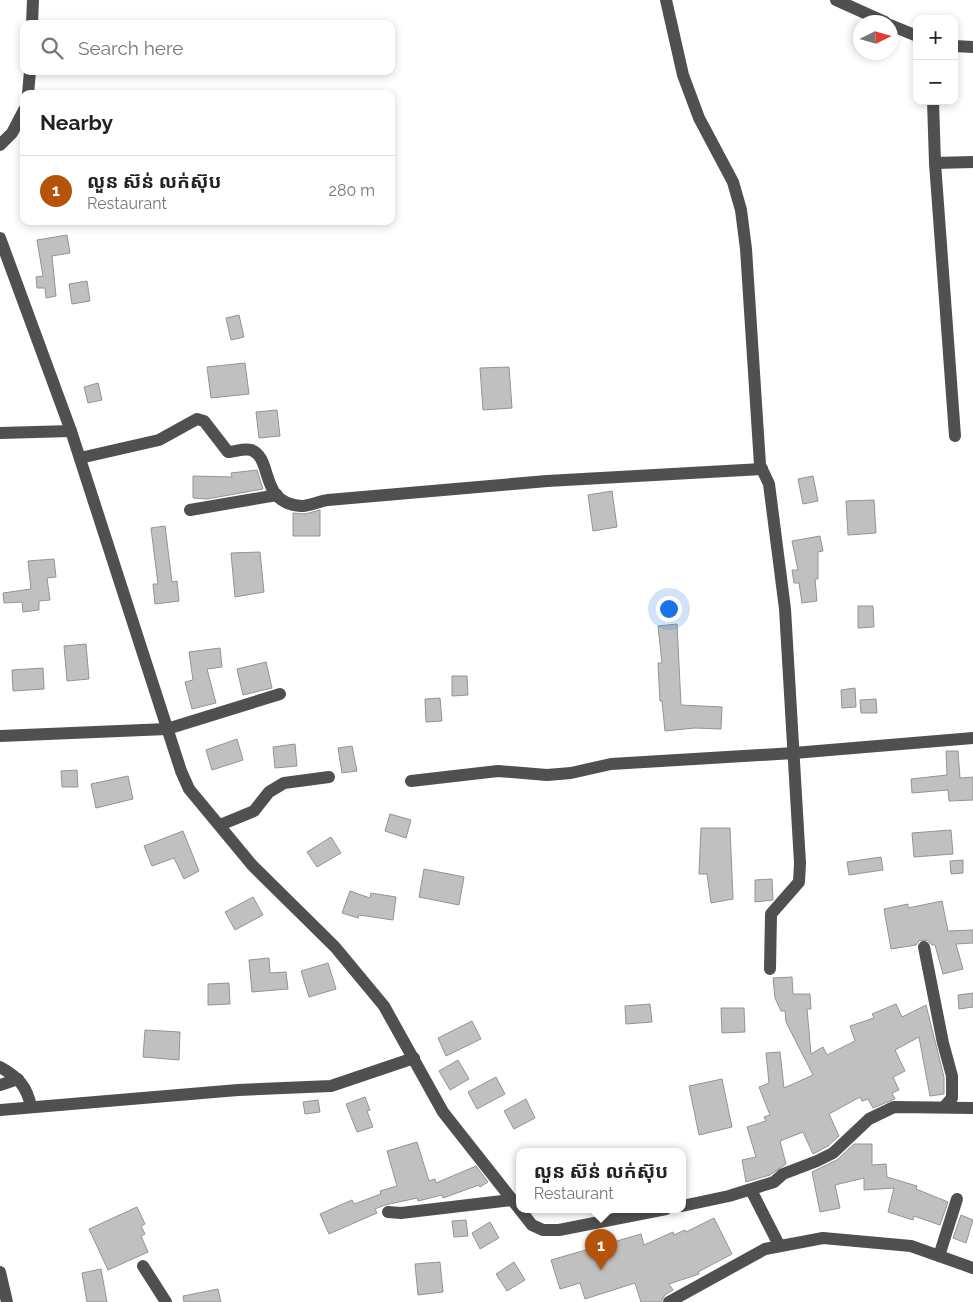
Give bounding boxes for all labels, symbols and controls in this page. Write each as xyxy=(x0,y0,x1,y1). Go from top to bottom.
north arrow xyxy=(853,15,898,60)
map controls xyxy=(913,15,958,105)
button: + xyxy=(913,15,958,60)
search box xyxy=(20,20,395,75)
icon: search xyxy=(38,34,66,62)
text: Search here xyxy=(78,37,184,59)
button: − xyxy=(913,60,958,105)
text: Nearby xyxy=(40,110,113,135)
text: លួន ស៊ន់ លក់ស៊ុប xyxy=(87,170,222,192)
text: 1 xyxy=(52,181,60,200)
text: 280 m xyxy=(329,181,375,200)
text: Restaurant xyxy=(87,194,167,213)
your location xyxy=(656,596,682,622)
popup xyxy=(516,1148,686,1213)
text: លួន ស៊ន់ លក់ស៊ុប xyxy=(534,1160,668,1182)
text: Restaurant xyxy=(534,1184,614,1203)
pin: 1 xyxy=(585,1229,617,1270)

